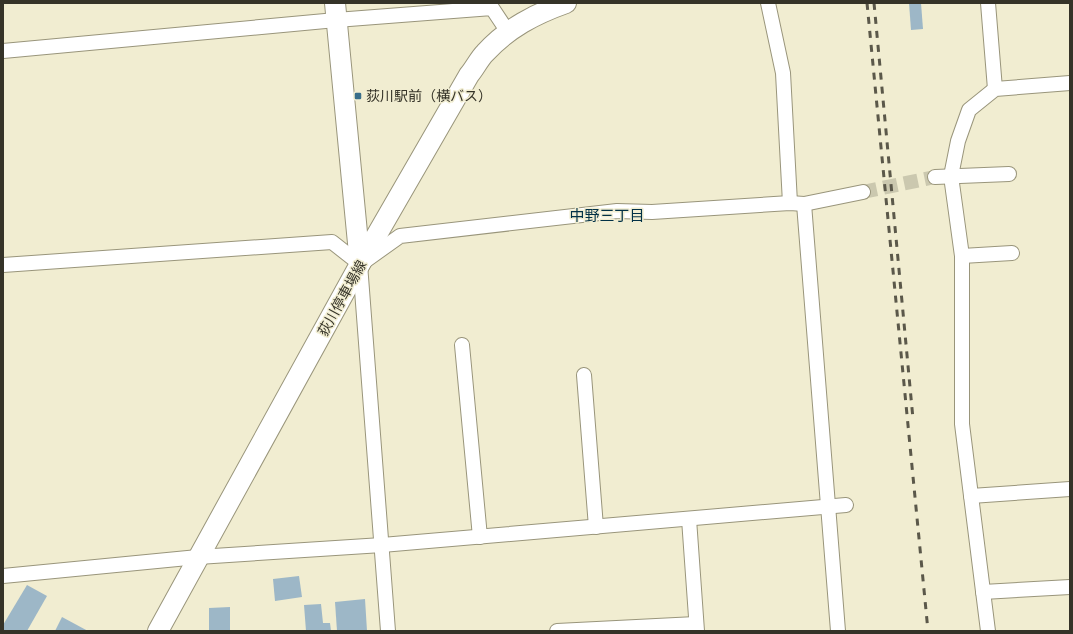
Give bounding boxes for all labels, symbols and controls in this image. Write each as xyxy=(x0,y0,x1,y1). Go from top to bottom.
place label: 荻川駅前（横バス） xyxy=(366,88,492,104)
marker: 荻川駅前（横バス） xyxy=(353,91,363,101)
district label: 中野三丁目 xyxy=(569,207,645,224)
street label: 荻川停車場線 xyxy=(315,257,369,339)

